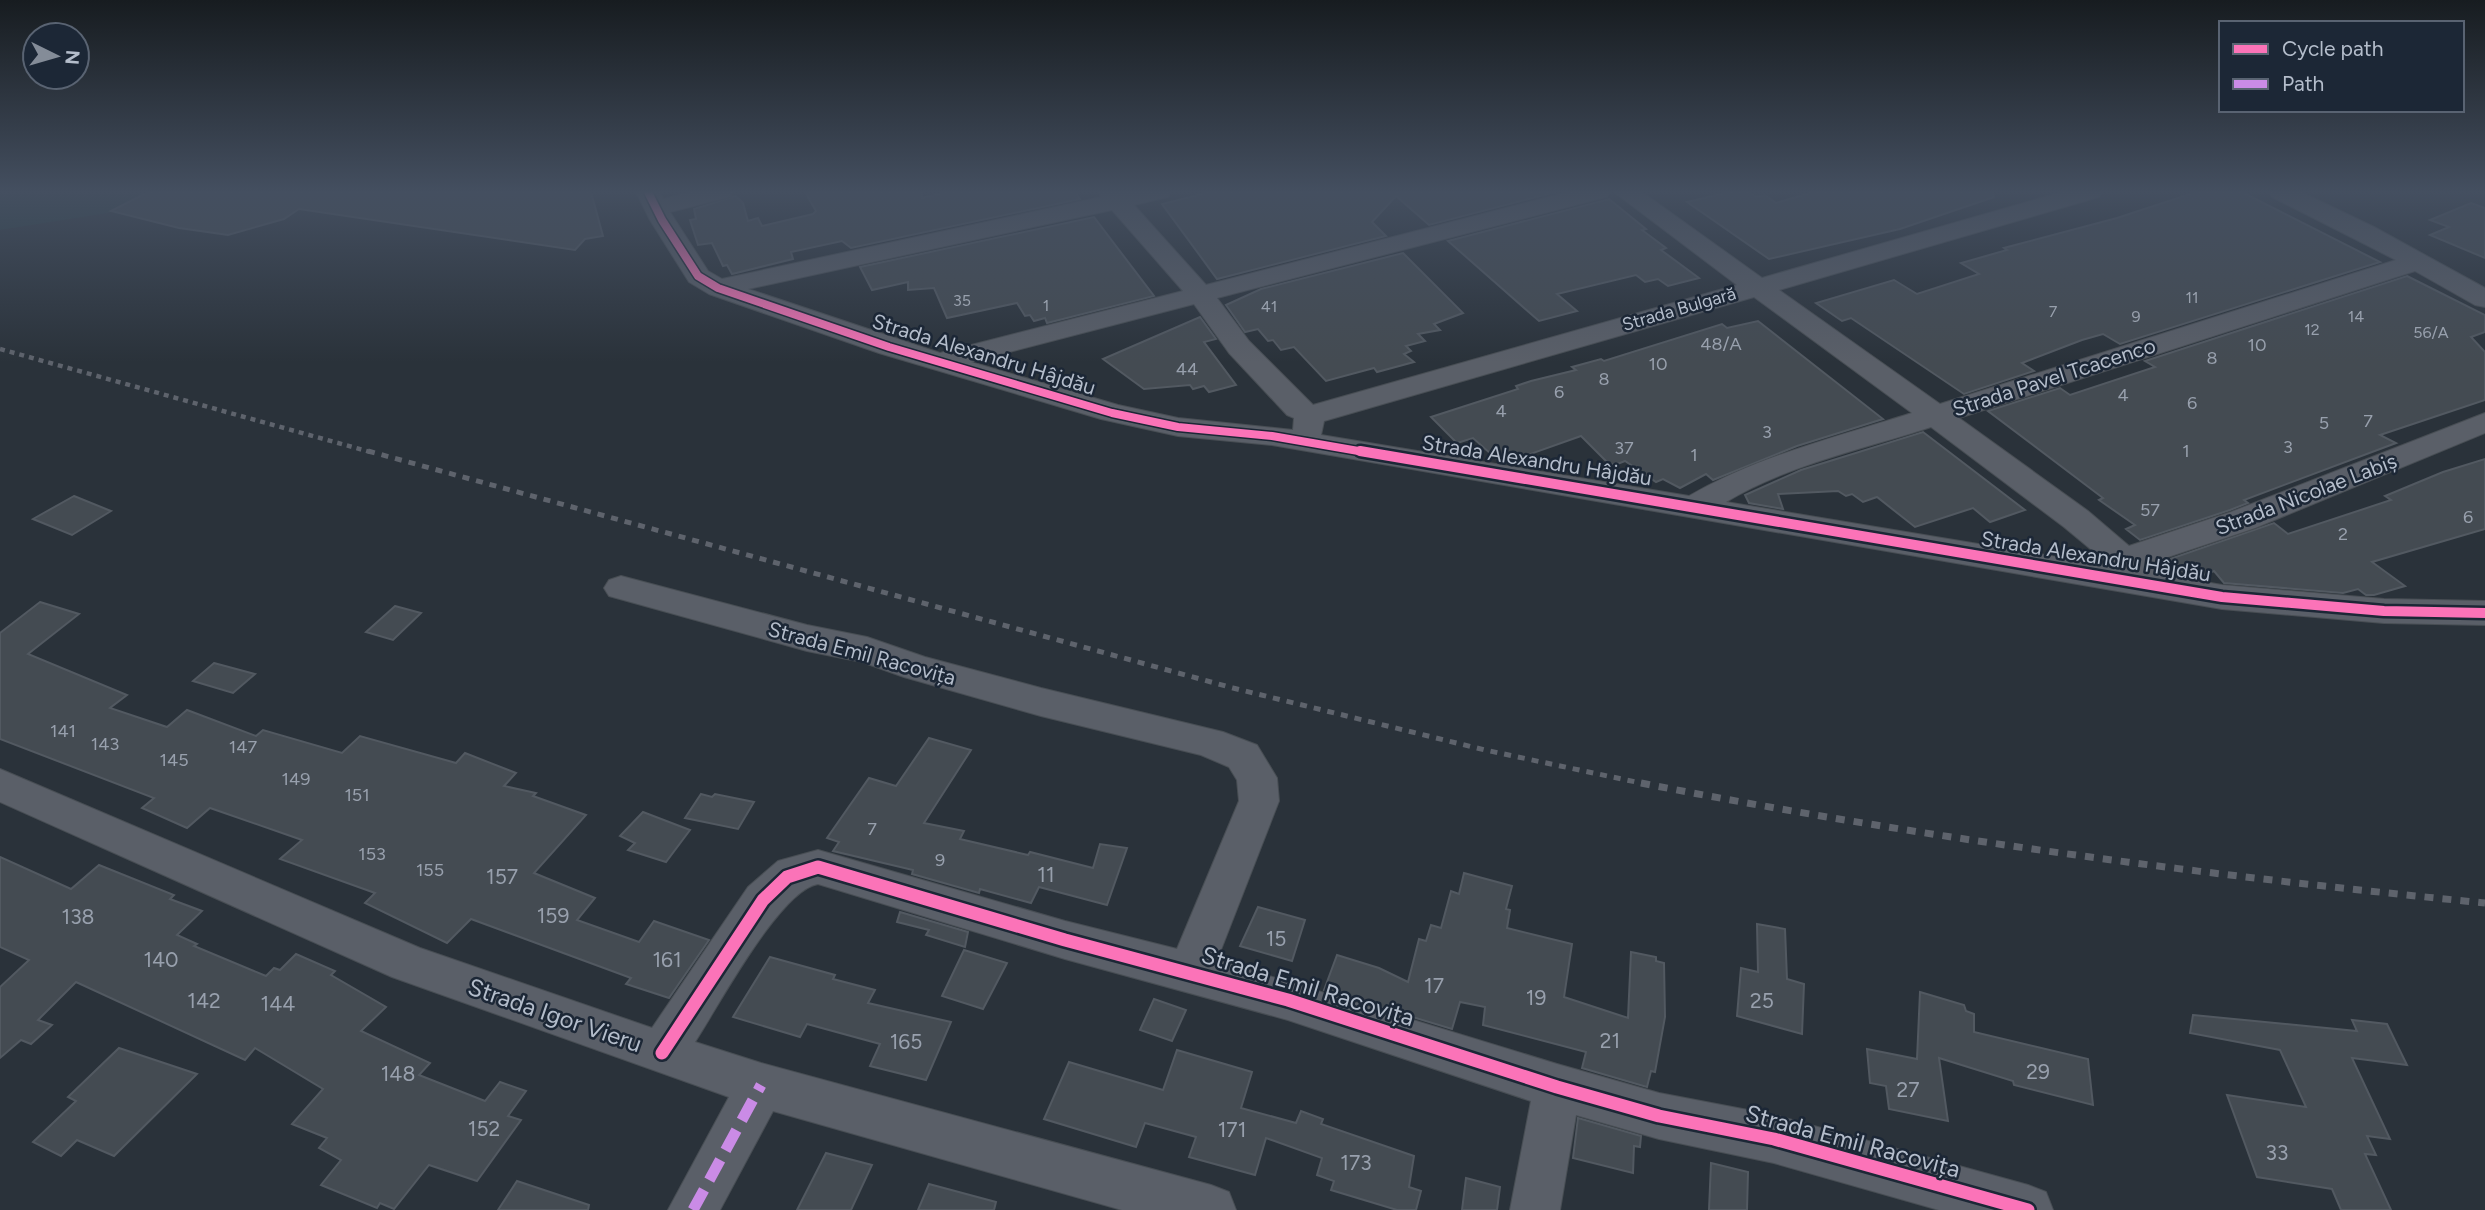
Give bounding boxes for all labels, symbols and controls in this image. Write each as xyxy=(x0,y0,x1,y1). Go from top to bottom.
north arrow xyxy=(21,21,91,91)
legend xyxy=(2219,21,2464,112)
text: Cycle path xyxy=(2282,36,2383,61)
text: N xyxy=(60,49,85,66)
text: Path xyxy=(2282,71,2324,96)
street label: Strada Bulgară xyxy=(1620,282,1738,336)
house number: 11 xyxy=(2185,288,2199,307)
house number: 35 xyxy=(953,291,971,310)
house number: 1 xyxy=(1043,296,1049,315)
house number: 41 xyxy=(1261,297,1277,316)
house number: 7 xyxy=(2049,302,2058,321)
house number: 9 xyxy=(2131,307,2141,326)
house number: 14 xyxy=(2348,307,2364,326)
street label: Strada Alexandru Hâjdău xyxy=(869,308,1099,400)
house number: 12 xyxy=(2304,320,2320,339)
house number: 56/A xyxy=(2413,323,2449,342)
street label: Strada Pavel Tcacenco xyxy=(1949,332,2159,422)
house number: 48/A xyxy=(1700,333,1742,355)
house number: 10 xyxy=(2248,334,2266,356)
house number: 8 xyxy=(2206,347,2218,369)
house number: 10 xyxy=(1649,353,1667,375)
house number: 44 xyxy=(1176,358,1198,380)
house number: 8 xyxy=(1598,368,1610,390)
house number: 6 xyxy=(1554,381,1564,403)
house number: 4 xyxy=(2117,384,2129,406)
house number: 6 xyxy=(2187,392,2197,414)
house number: 4 xyxy=(1495,400,1507,422)
house number: 7 xyxy=(2363,410,2373,432)
house number: 5 xyxy=(2319,412,2329,434)
house number: 3 xyxy=(1762,421,1772,443)
street label: Strada Alexandru Hâjdău xyxy=(1420,429,1654,491)
house number: 3 xyxy=(2283,436,2293,458)
house number: 37 xyxy=(1614,437,1634,459)
house number: 1 xyxy=(2182,440,2190,462)
house number: 1 xyxy=(1690,444,1698,466)
street label: Strada Nicolae Labiș xyxy=(2212,448,2400,540)
house number: 57 xyxy=(2140,499,2160,521)
house number: 6 xyxy=(2463,506,2473,528)
house number: 2 xyxy=(2338,523,2348,545)
street label: Strada Alexandru Hâjdău xyxy=(1979,525,2213,587)
street label: Strada Emil Racovița xyxy=(765,616,959,690)
house number: 141 xyxy=(50,720,76,742)
house number: 143 xyxy=(91,733,119,755)
house number: 147 xyxy=(229,736,257,758)
house number: 145 xyxy=(160,749,188,771)
house number: 149 xyxy=(282,768,310,790)
house number: 151 xyxy=(344,784,370,806)
house number: 7 xyxy=(867,818,877,840)
house number: 153 xyxy=(358,843,386,865)
house number: 9 xyxy=(935,849,945,871)
house number: 155 xyxy=(416,859,444,881)
house number: 11 xyxy=(1037,862,1055,887)
house number: 157 xyxy=(486,864,518,889)
house number: 159 xyxy=(537,903,569,928)
house number: 138 xyxy=(62,904,95,929)
house number: 15 xyxy=(1266,926,1286,951)
street label: Strada Emil Racovița xyxy=(1198,940,1418,1032)
house number: 140 xyxy=(143,947,179,972)
house number: 161 xyxy=(652,947,682,972)
street label: Strada Igor Vieru xyxy=(464,972,646,1058)
house number: 17 xyxy=(1424,973,1444,998)
house number: 19 xyxy=(1526,985,1546,1010)
house number: 142 xyxy=(187,988,221,1013)
house number: 25 xyxy=(1750,988,1774,1013)
house number: 144 xyxy=(261,991,295,1016)
house number: 21 xyxy=(1600,1028,1620,1053)
house number: 165 xyxy=(890,1029,922,1054)
house number: 29 xyxy=(2026,1059,2050,1084)
house number: 148 xyxy=(381,1061,415,1086)
house number: 27 xyxy=(1896,1077,1920,1102)
street label: Strada Emil Racovița xyxy=(1743,1098,1963,1184)
house number: 152 xyxy=(468,1116,500,1141)
house number: 171 xyxy=(1218,1117,1246,1142)
house number: 33 xyxy=(2266,1140,2288,1165)
house number: 173 xyxy=(1340,1150,1372,1175)

